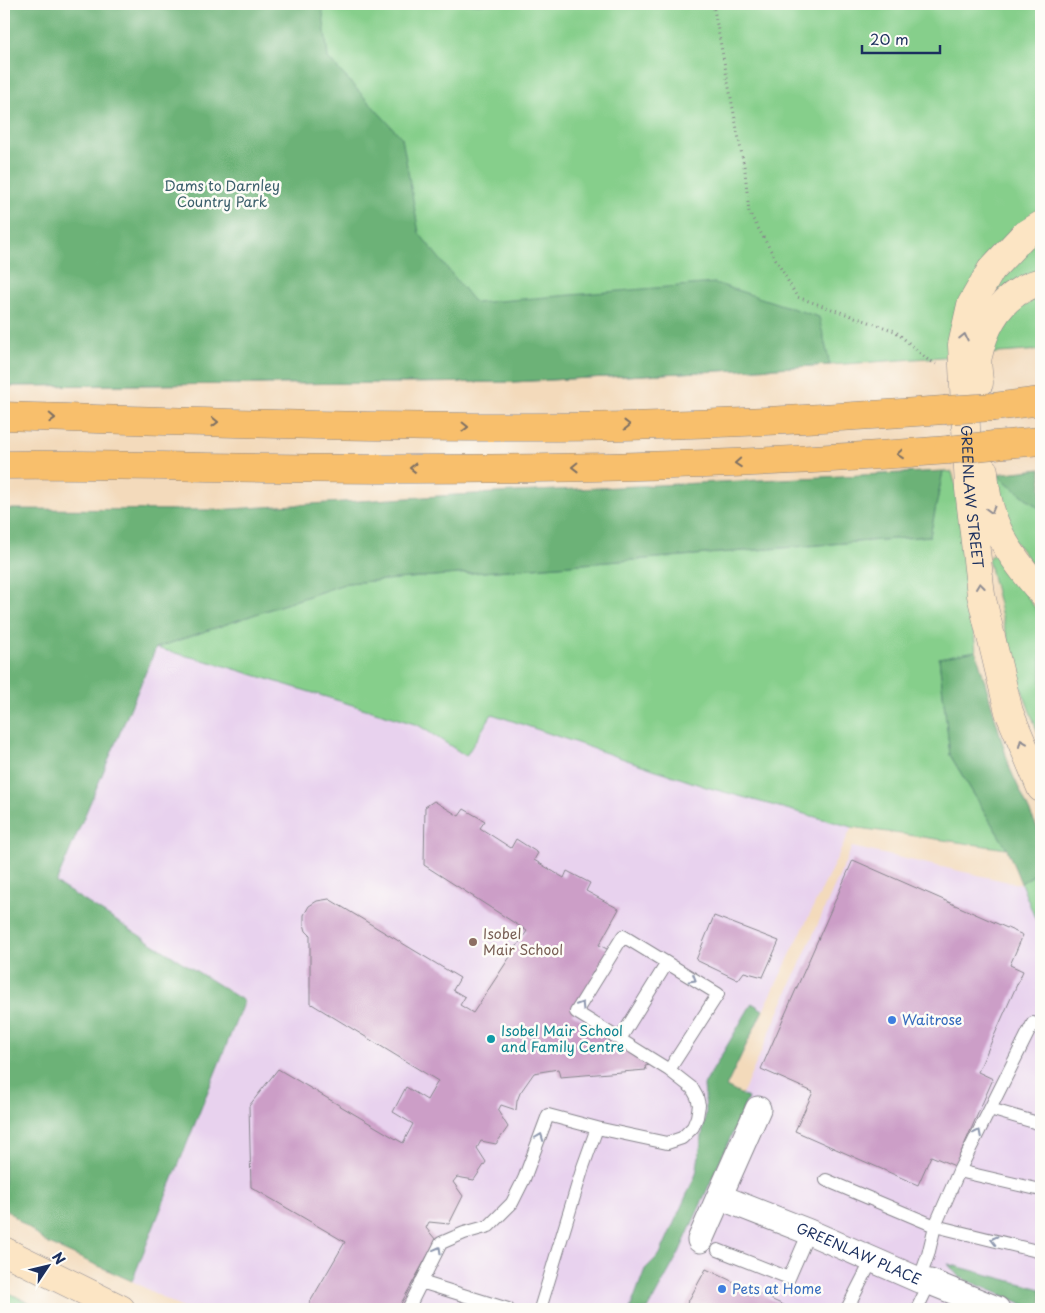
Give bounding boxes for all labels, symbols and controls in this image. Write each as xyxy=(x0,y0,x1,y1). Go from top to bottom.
scale bar xyxy=(862,22,940,54)
text: 20 m xyxy=(870,27,909,50)
park label: Dams to Darnley Country Park xyxy=(164,175,280,212)
one-way arrow xyxy=(958,333,969,342)
one-way arrow xyxy=(49,412,57,423)
one-way arrow xyxy=(212,417,219,427)
one-way arrow xyxy=(624,420,632,430)
one-way arrow xyxy=(462,422,469,432)
street label: GREENLAW STREET xyxy=(956,425,989,570)
one-way arrow xyxy=(895,448,903,459)
one-way arrow xyxy=(733,457,741,468)
one-way arrow xyxy=(571,462,578,472)
one-way arrow xyxy=(408,463,416,473)
one-way arrow xyxy=(985,505,995,514)
one-way arrow xyxy=(975,582,986,590)
one-way arrow xyxy=(1018,739,1029,748)
place label: Isobel Mair School xyxy=(483,923,563,960)
marker: Isobel Mair School xyxy=(467,936,479,948)
one-way arrow xyxy=(688,972,697,982)
one-way arrow xyxy=(574,1001,584,1010)
place label: Waitrose xyxy=(902,1009,962,1030)
marker: Waitrose xyxy=(886,1014,898,1026)
place label: Isobel Mair School and Family Centre xyxy=(501,1020,624,1057)
marker: Isobel Mair School and Family Centre xyxy=(485,1033,497,1045)
one-way arrow xyxy=(972,1130,982,1139)
one-way arrow xyxy=(534,1134,544,1142)
street label: GREENLAW PLACE xyxy=(793,1217,925,1290)
one-way arrow xyxy=(989,1235,998,1246)
north arrow xyxy=(22,1240,72,1290)
one-way arrow xyxy=(431,1247,441,1256)
text: N xyxy=(47,1248,71,1269)
place label: Pets at Home xyxy=(732,1278,822,1299)
marker: Pets at Home xyxy=(716,1283,728,1295)

